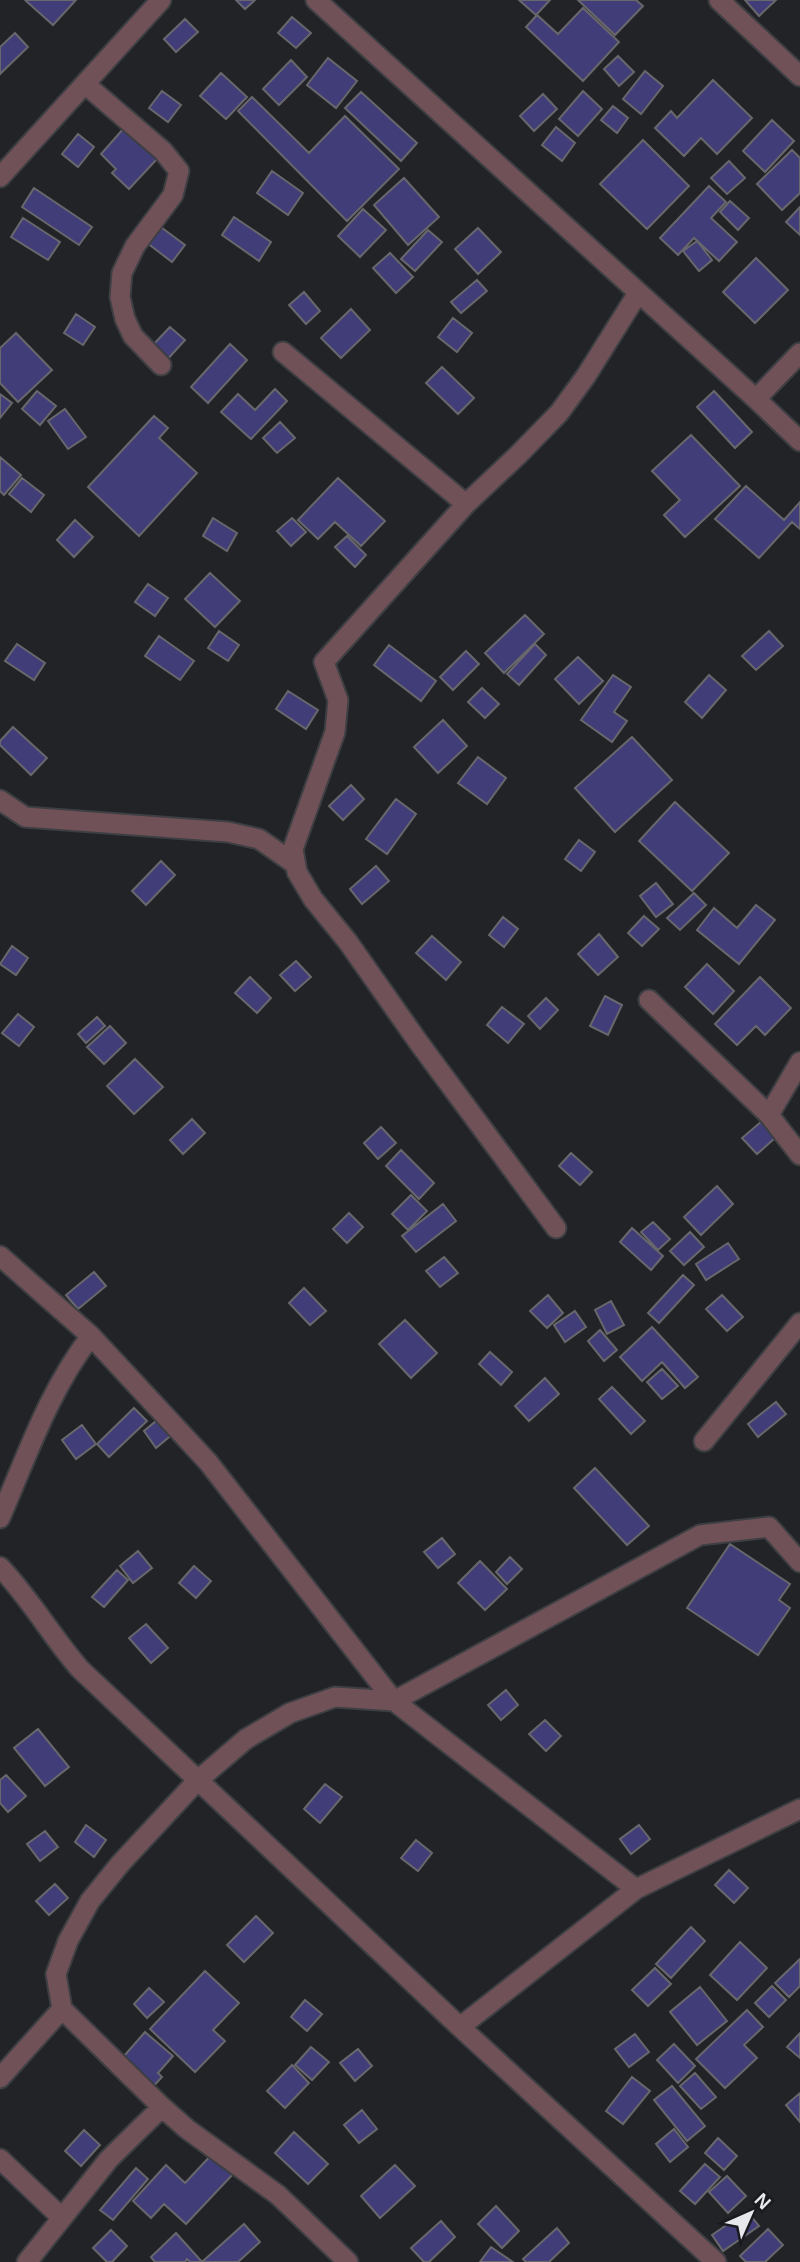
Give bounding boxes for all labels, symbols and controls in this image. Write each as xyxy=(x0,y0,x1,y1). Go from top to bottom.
north arrow xyxy=(716,2178,786,2248)
text: N xyxy=(750,2189,775,2214)

